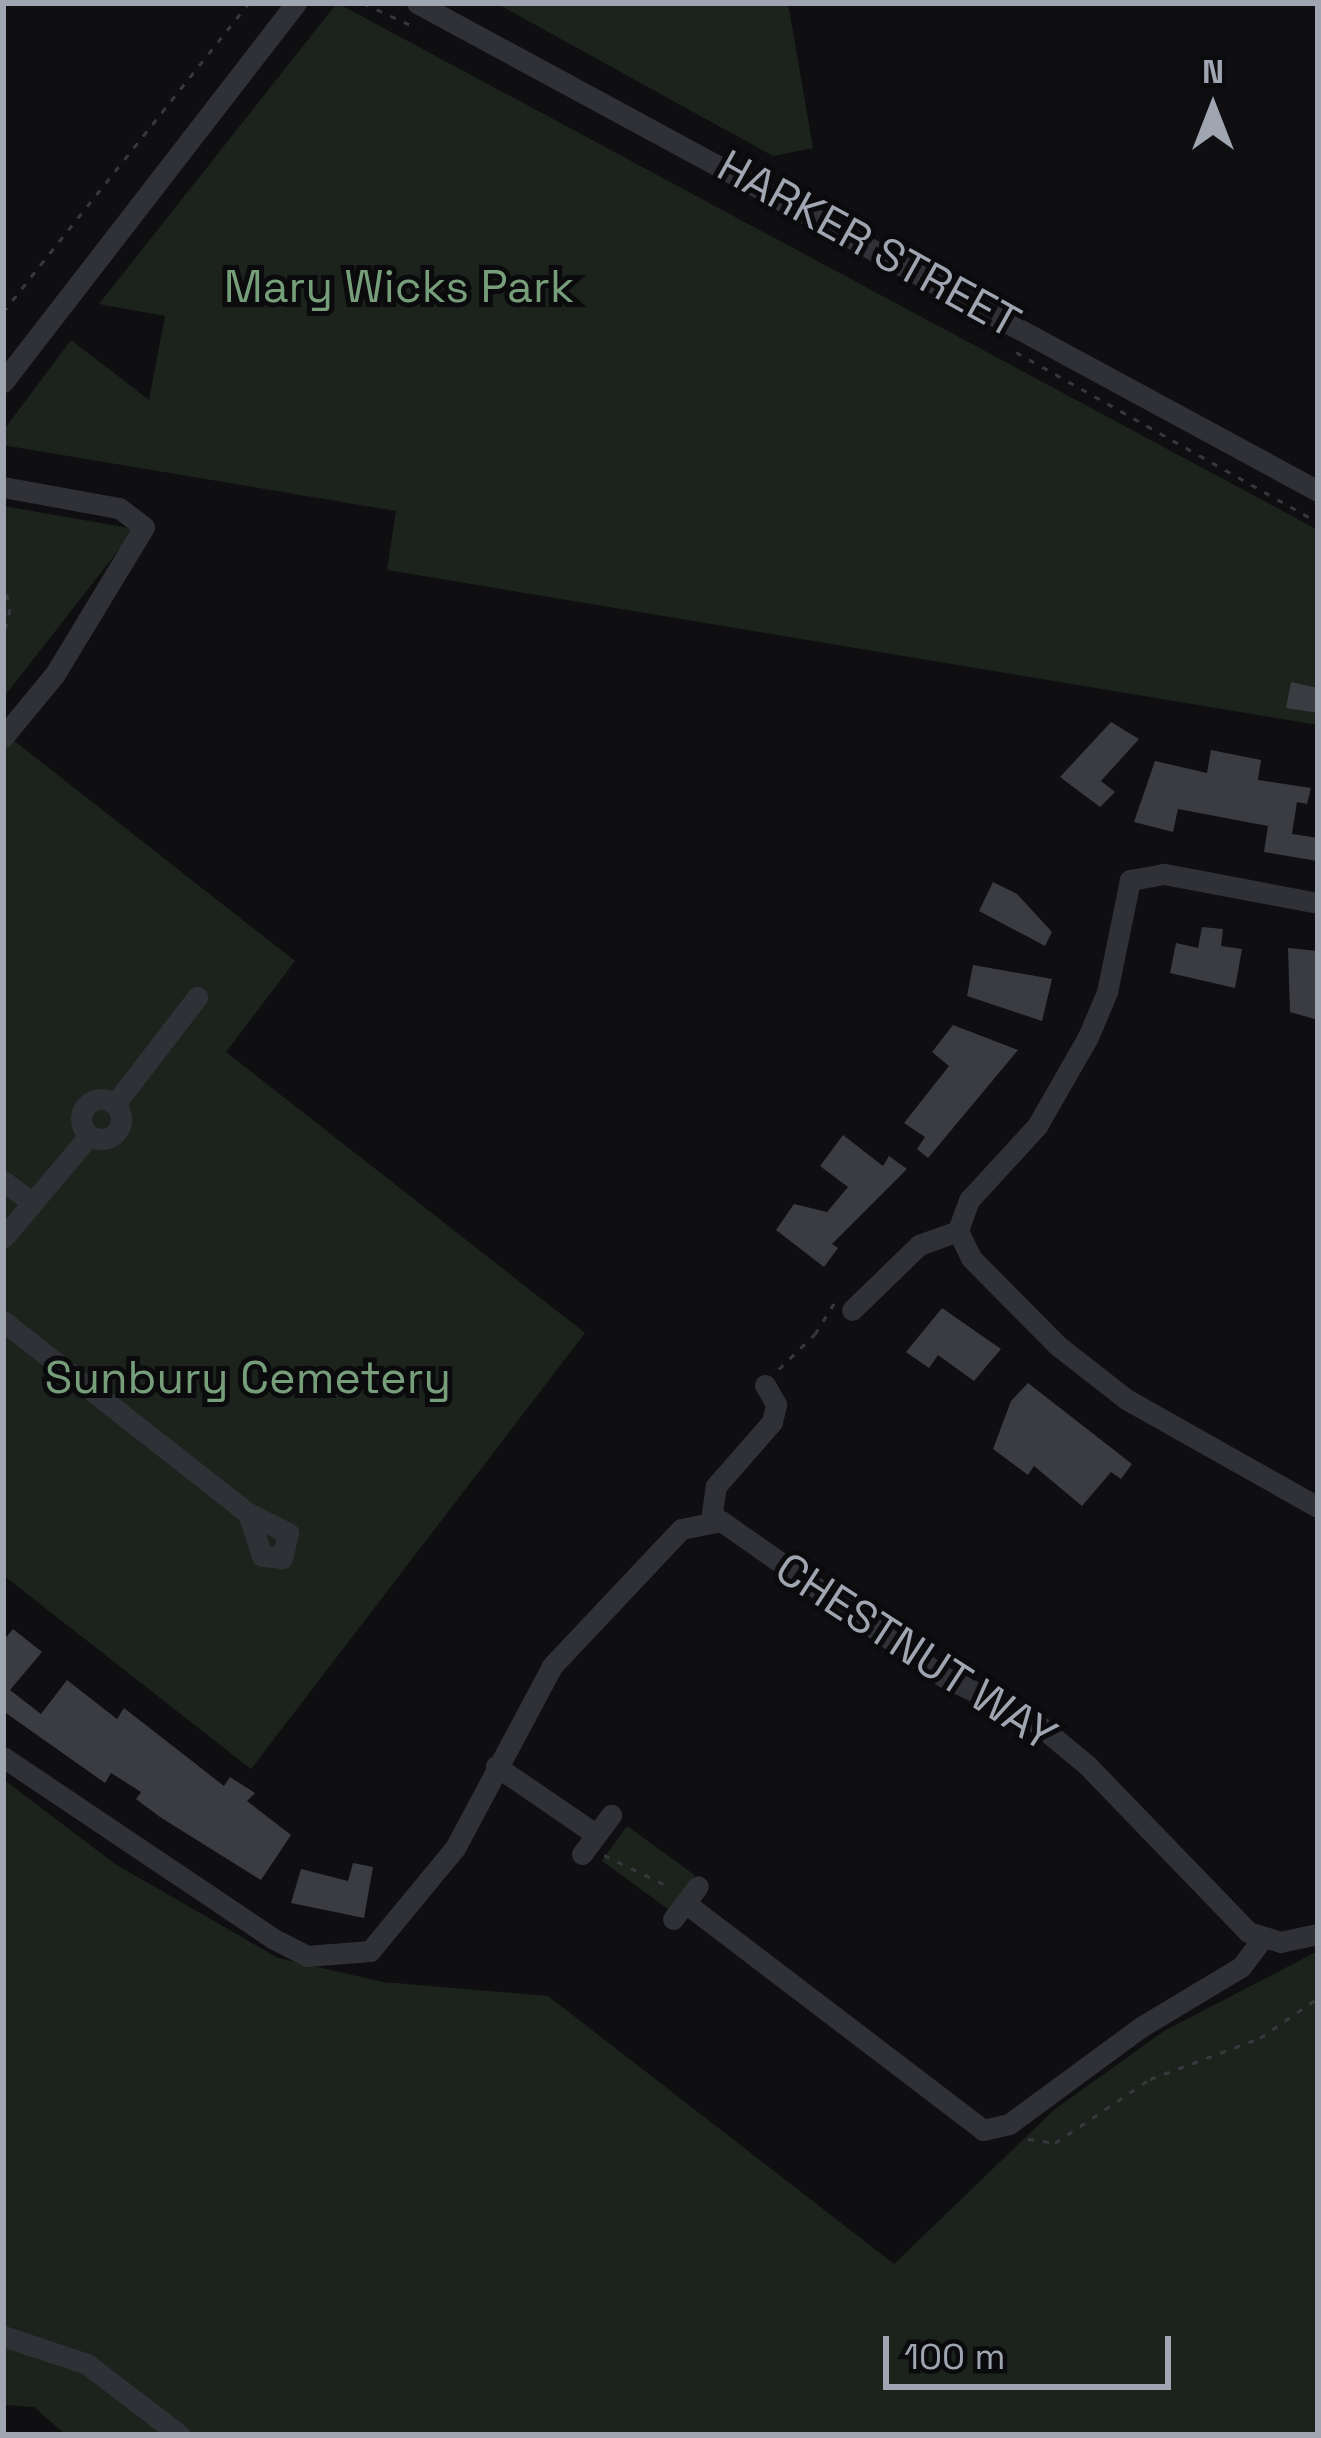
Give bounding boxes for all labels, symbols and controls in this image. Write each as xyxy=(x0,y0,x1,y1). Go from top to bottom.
north arrow xyxy=(1153,48,1273,168)
text: N xyxy=(1202,51,1224,93)
street label: HARKER STREET xyxy=(708,139,1030,349)
park label: Mary Wicks Park xyxy=(224,260,574,314)
park label: Sunbury Cemetery xyxy=(45,1351,451,1405)
street label: CHESTNUT WAY xyxy=(765,1541,1067,1763)
scale bar xyxy=(889,2312,1177,2386)
text: 100 m xyxy=(904,2334,1005,2380)

